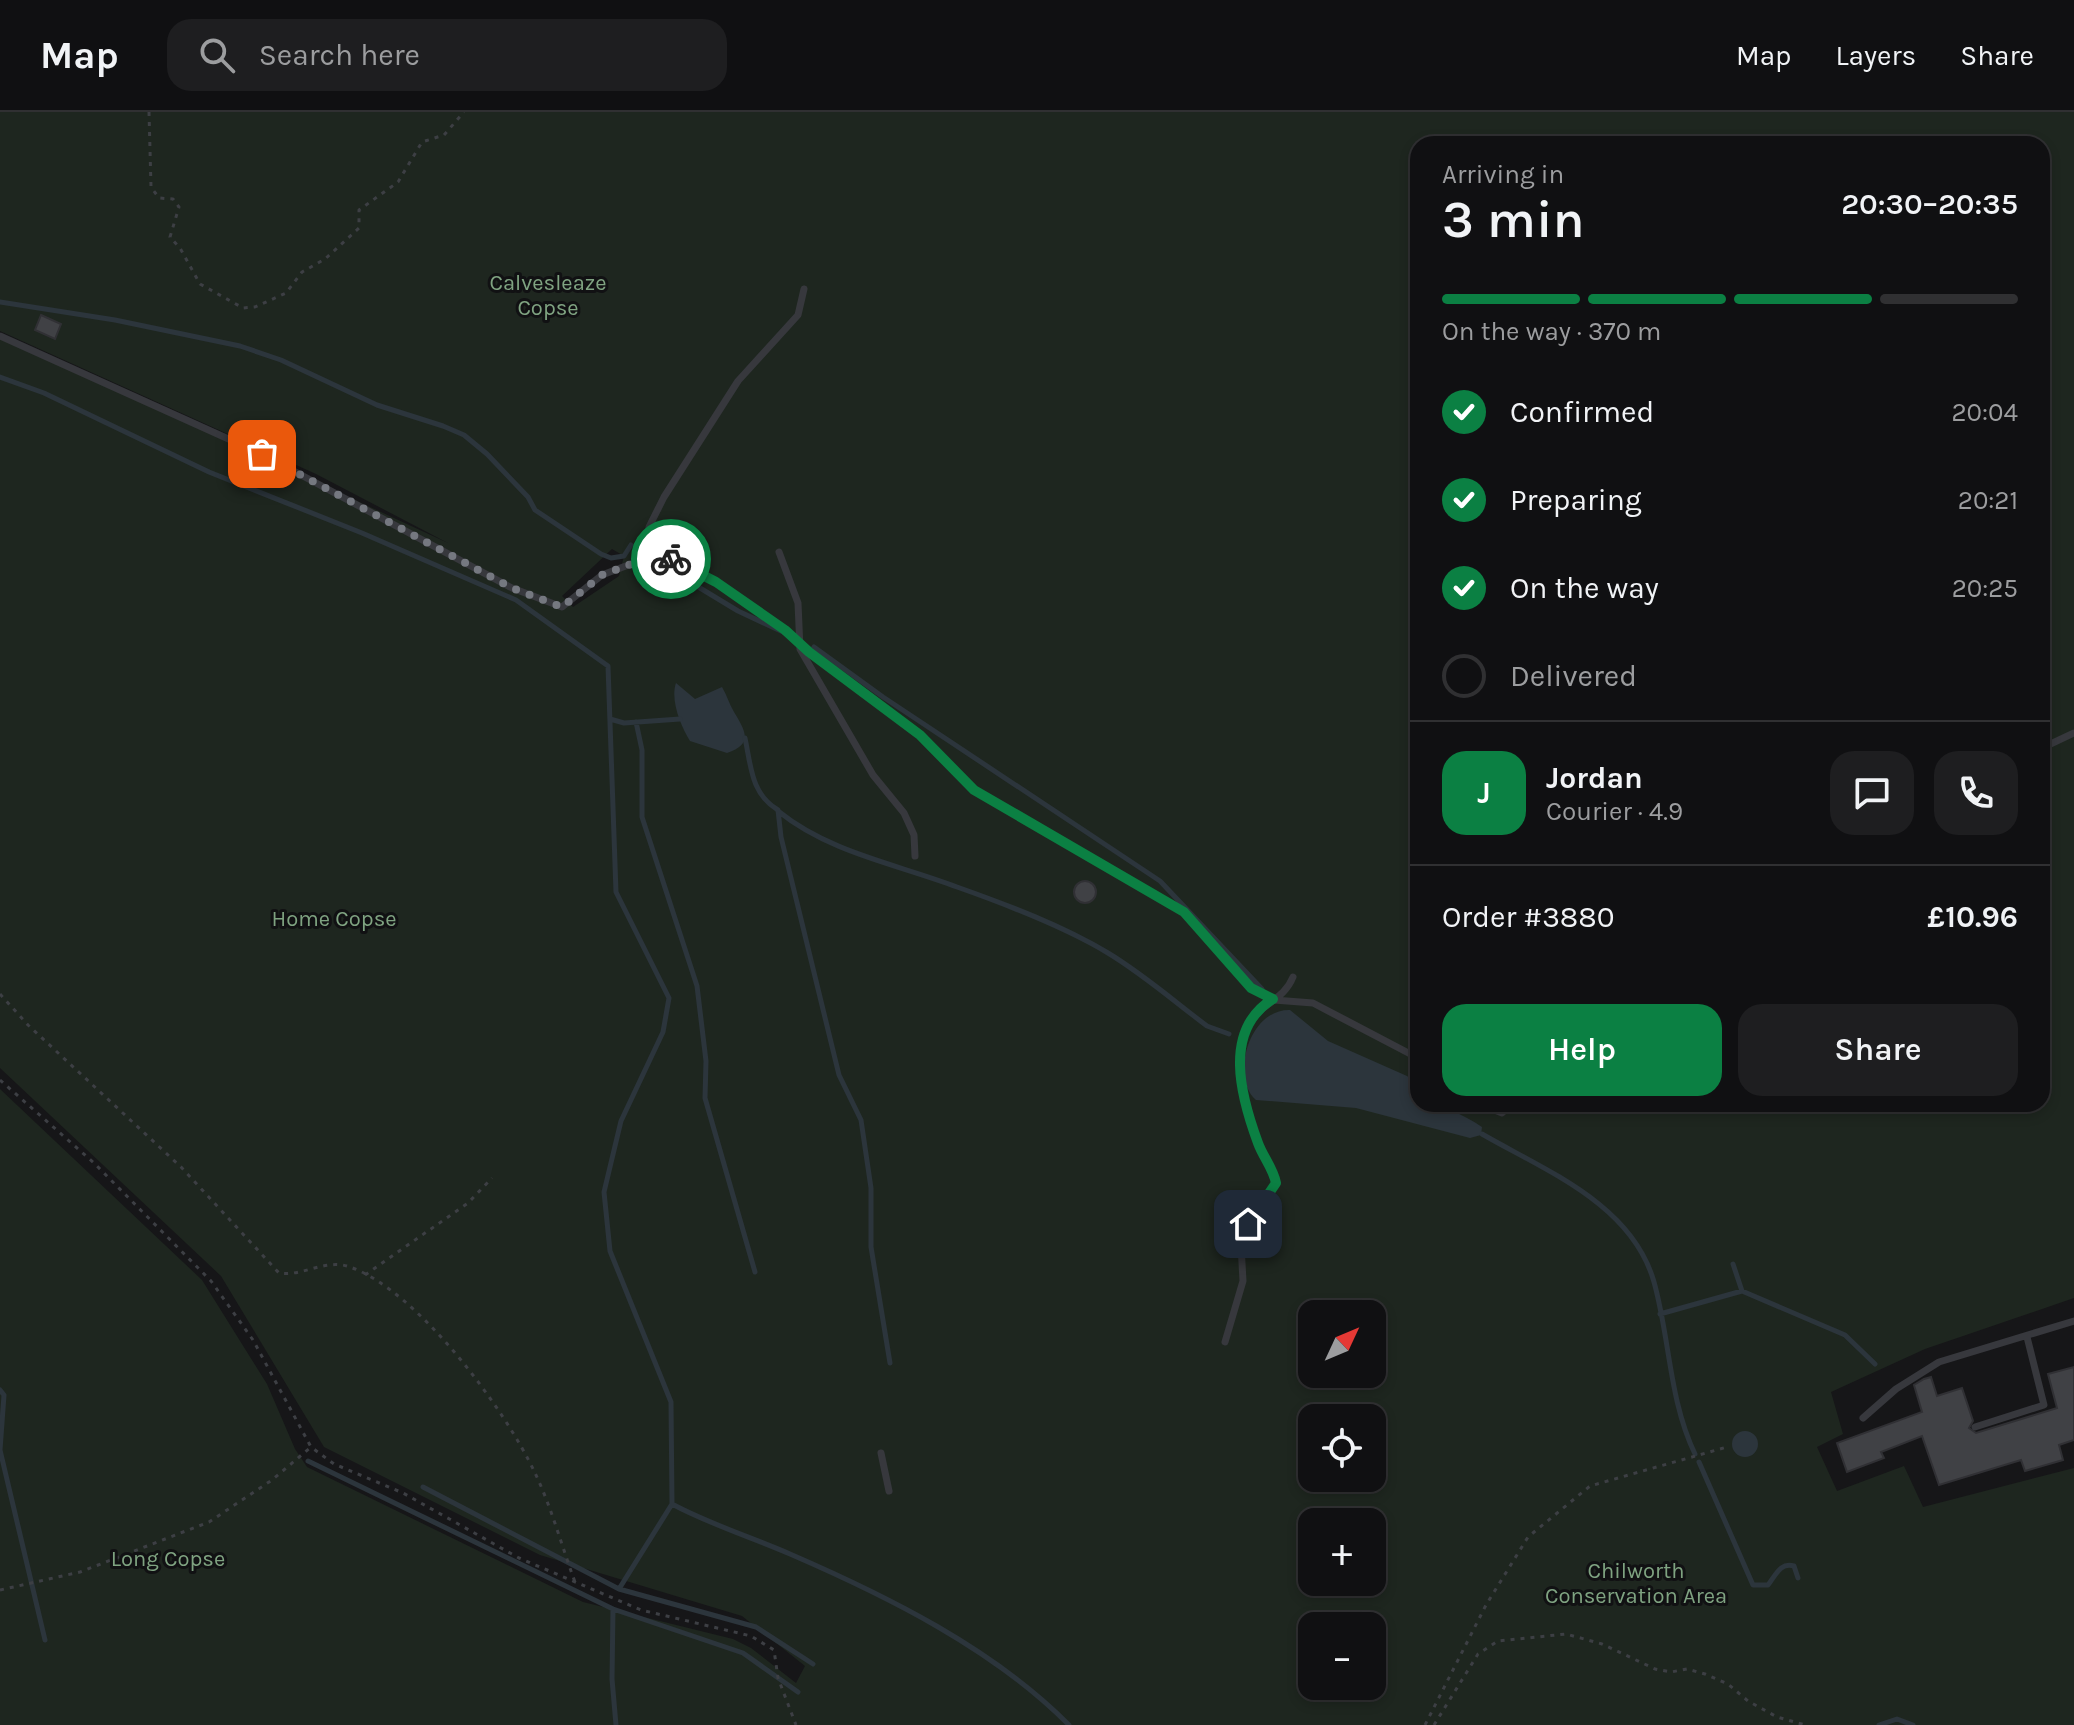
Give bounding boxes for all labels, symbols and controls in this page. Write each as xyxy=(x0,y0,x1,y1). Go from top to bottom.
search box xyxy=(167,19,727,91)
text: Map xyxy=(40,33,119,78)
icon: search xyxy=(195,33,239,77)
text: Search here xyxy=(259,37,420,73)
text: Map xyxy=(1736,39,1791,72)
text: Layers xyxy=(1835,39,1916,72)
text: Share xyxy=(1960,39,2034,72)
text: Arriving in xyxy=(1442,159,1564,190)
text: 20:30–20:35 xyxy=(1841,186,2018,222)
text: 3 min xyxy=(1442,189,1585,250)
park label: Calvesleaze Copse xyxy=(490,270,606,321)
text: On the way · 370 m xyxy=(1442,316,1661,347)
icon: check xyxy=(1442,390,1486,434)
text: Confirmed xyxy=(1510,394,1654,430)
text: 20:04 xyxy=(1952,397,2018,428)
pin xyxy=(228,420,296,488)
icon: bag xyxy=(240,432,284,476)
icon: check xyxy=(1442,478,1486,522)
text: Preparing xyxy=(1510,482,1642,518)
text: 20:21 xyxy=(1958,485,2018,516)
courier xyxy=(631,519,711,599)
icon: bike xyxy=(649,537,693,581)
icon: check xyxy=(1442,566,1486,610)
text: On the way xyxy=(1510,570,1659,606)
text: 20:25 xyxy=(1952,573,2018,604)
text: Delivered xyxy=(1510,658,1637,694)
button: chat xyxy=(1830,751,1914,835)
button: phone xyxy=(1934,751,2018,835)
text: Jordan xyxy=(1546,760,1643,796)
text: J xyxy=(1477,775,1491,811)
text: Courier · 4.9 xyxy=(1546,796,1683,827)
text: Order #3880 xyxy=(1442,899,1615,935)
text: £10.96 xyxy=(1927,899,2018,935)
park label: Home Copse xyxy=(271,906,397,932)
button: Help xyxy=(1442,1004,1722,1096)
button: Share xyxy=(1738,1004,2018,1096)
pin xyxy=(1214,1190,1282,1258)
icon: home xyxy=(1226,1202,1270,1246)
north arrow xyxy=(1298,1300,1386,1388)
map controls xyxy=(1298,1300,1386,1700)
button: locate xyxy=(1298,1404,1386,1492)
button: + xyxy=(1298,1508,1386,1596)
park label: Long Copse xyxy=(111,1546,225,1572)
park label: Chilworth Conservation Area xyxy=(1545,1558,1727,1609)
button: − xyxy=(1298,1612,1386,1700)

